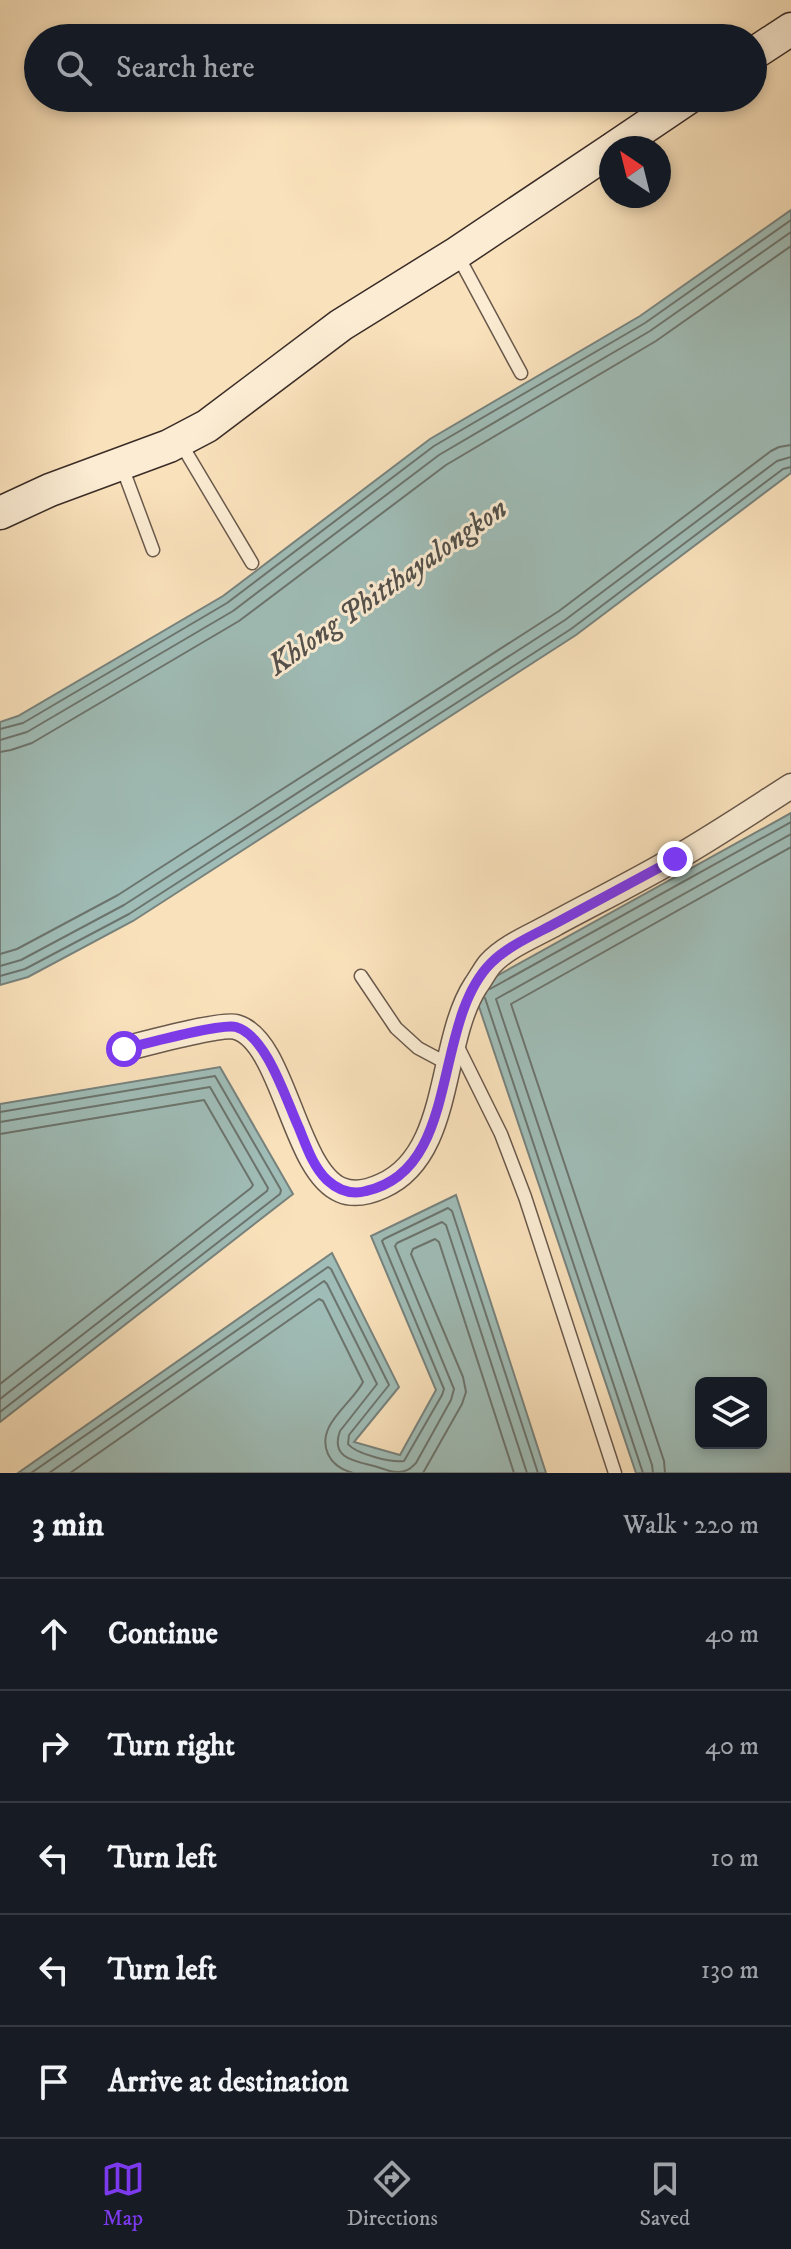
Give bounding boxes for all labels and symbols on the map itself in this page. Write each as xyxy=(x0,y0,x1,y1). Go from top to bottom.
north arrow xyxy=(599,136,671,208)
water label: Khlong Phitthayalongkon xyxy=(260,491,515,684)
route end xyxy=(657,841,693,877)
route start xyxy=(106,1031,142,1067)

